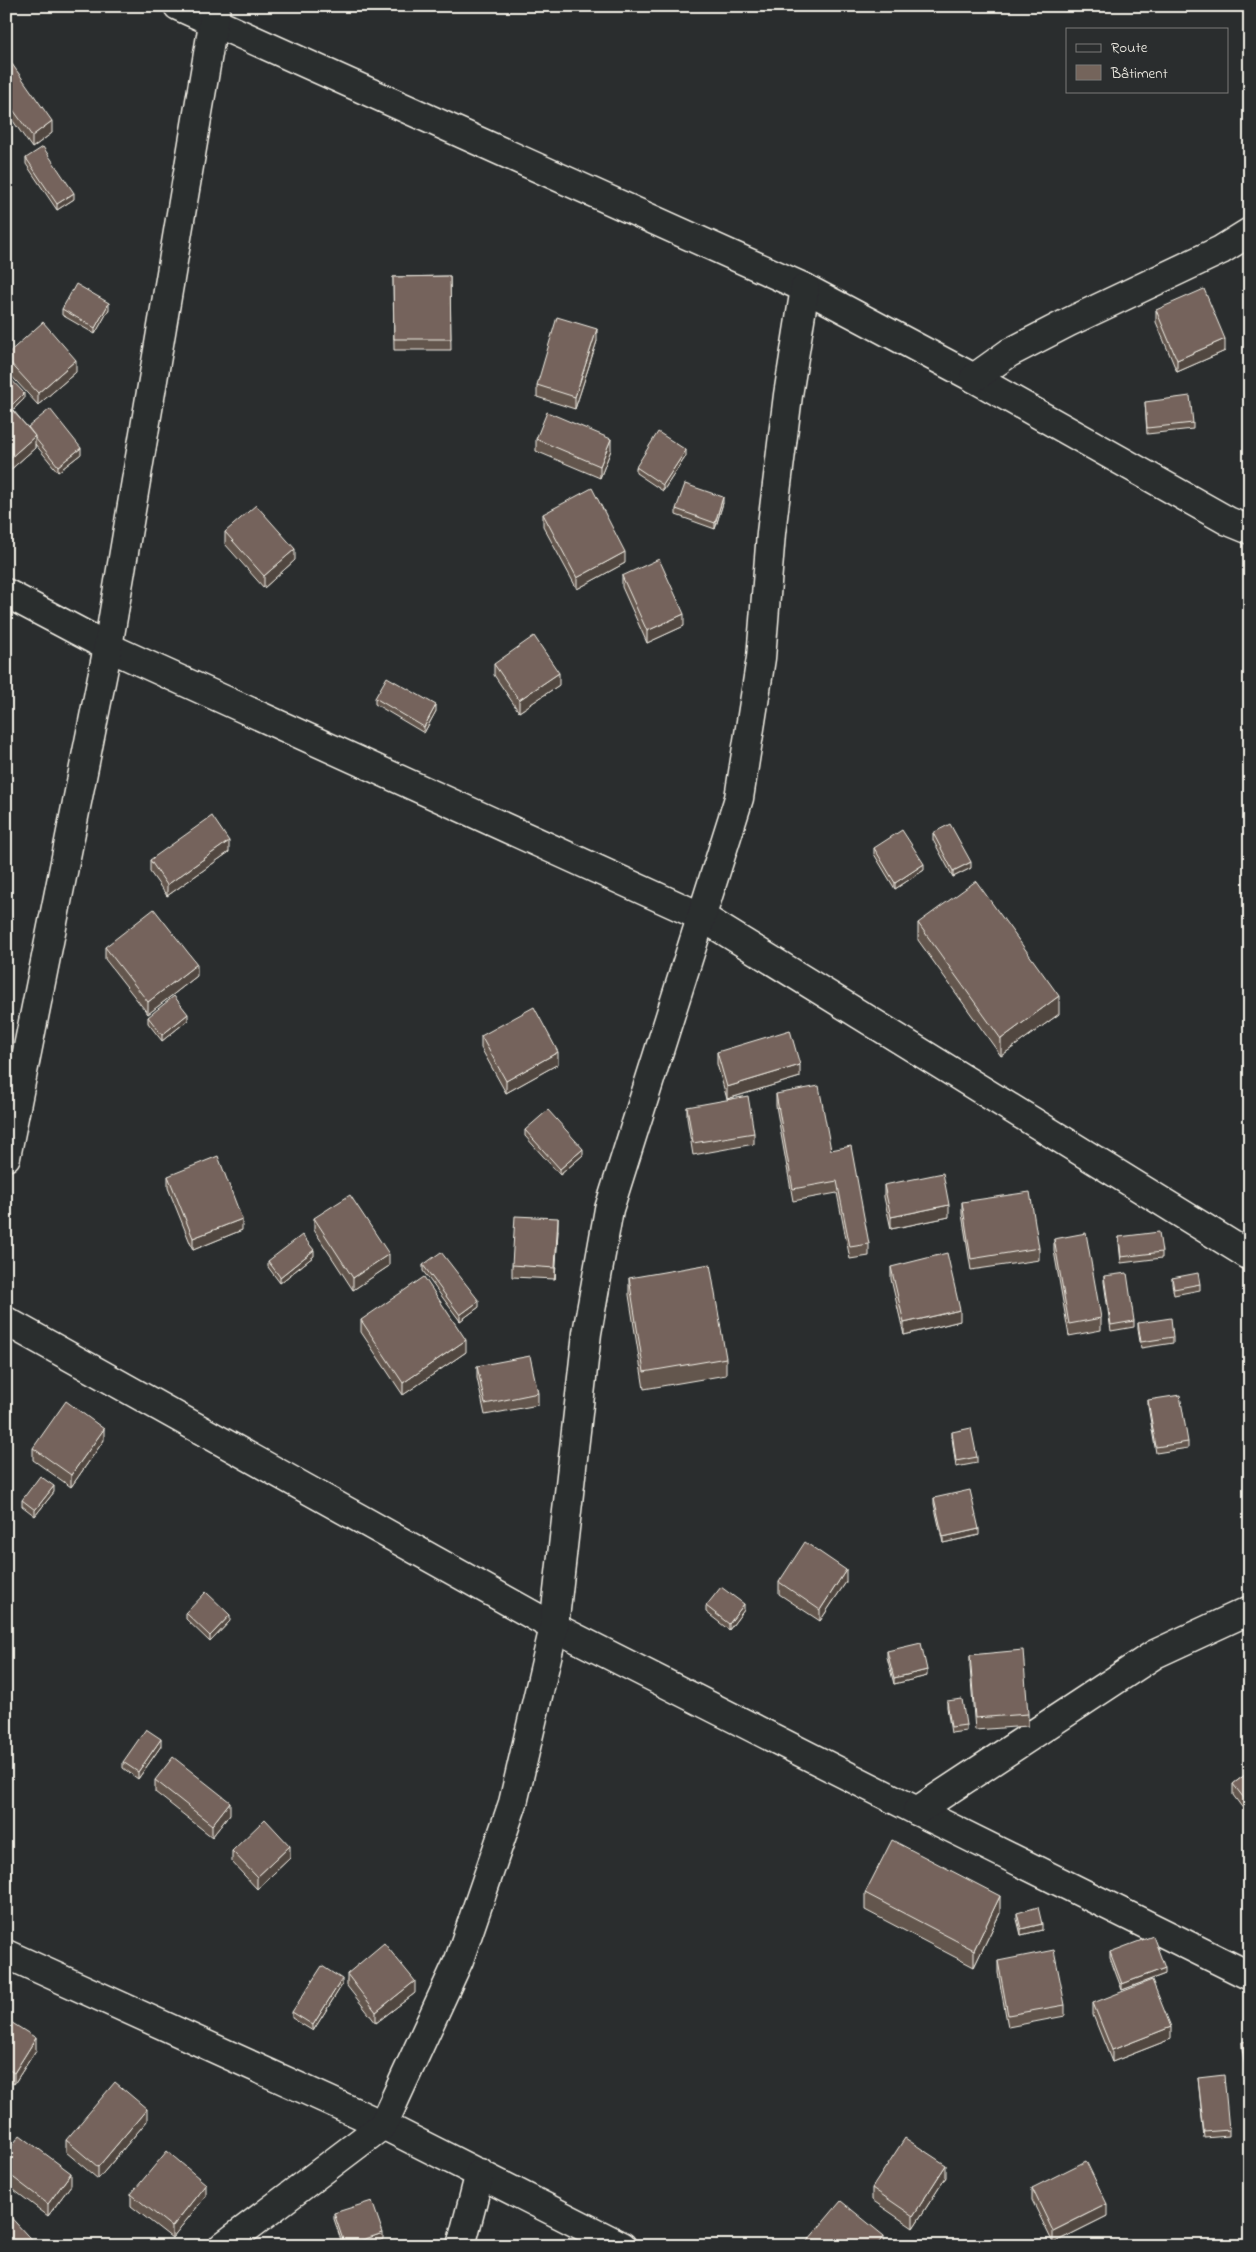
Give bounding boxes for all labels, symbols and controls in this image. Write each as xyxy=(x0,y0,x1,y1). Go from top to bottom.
legend xyxy=(1066,28,1228,92)
text: Route xyxy=(1111,37,1148,59)
text: Bâtiment xyxy=(1110,63,1168,85)

